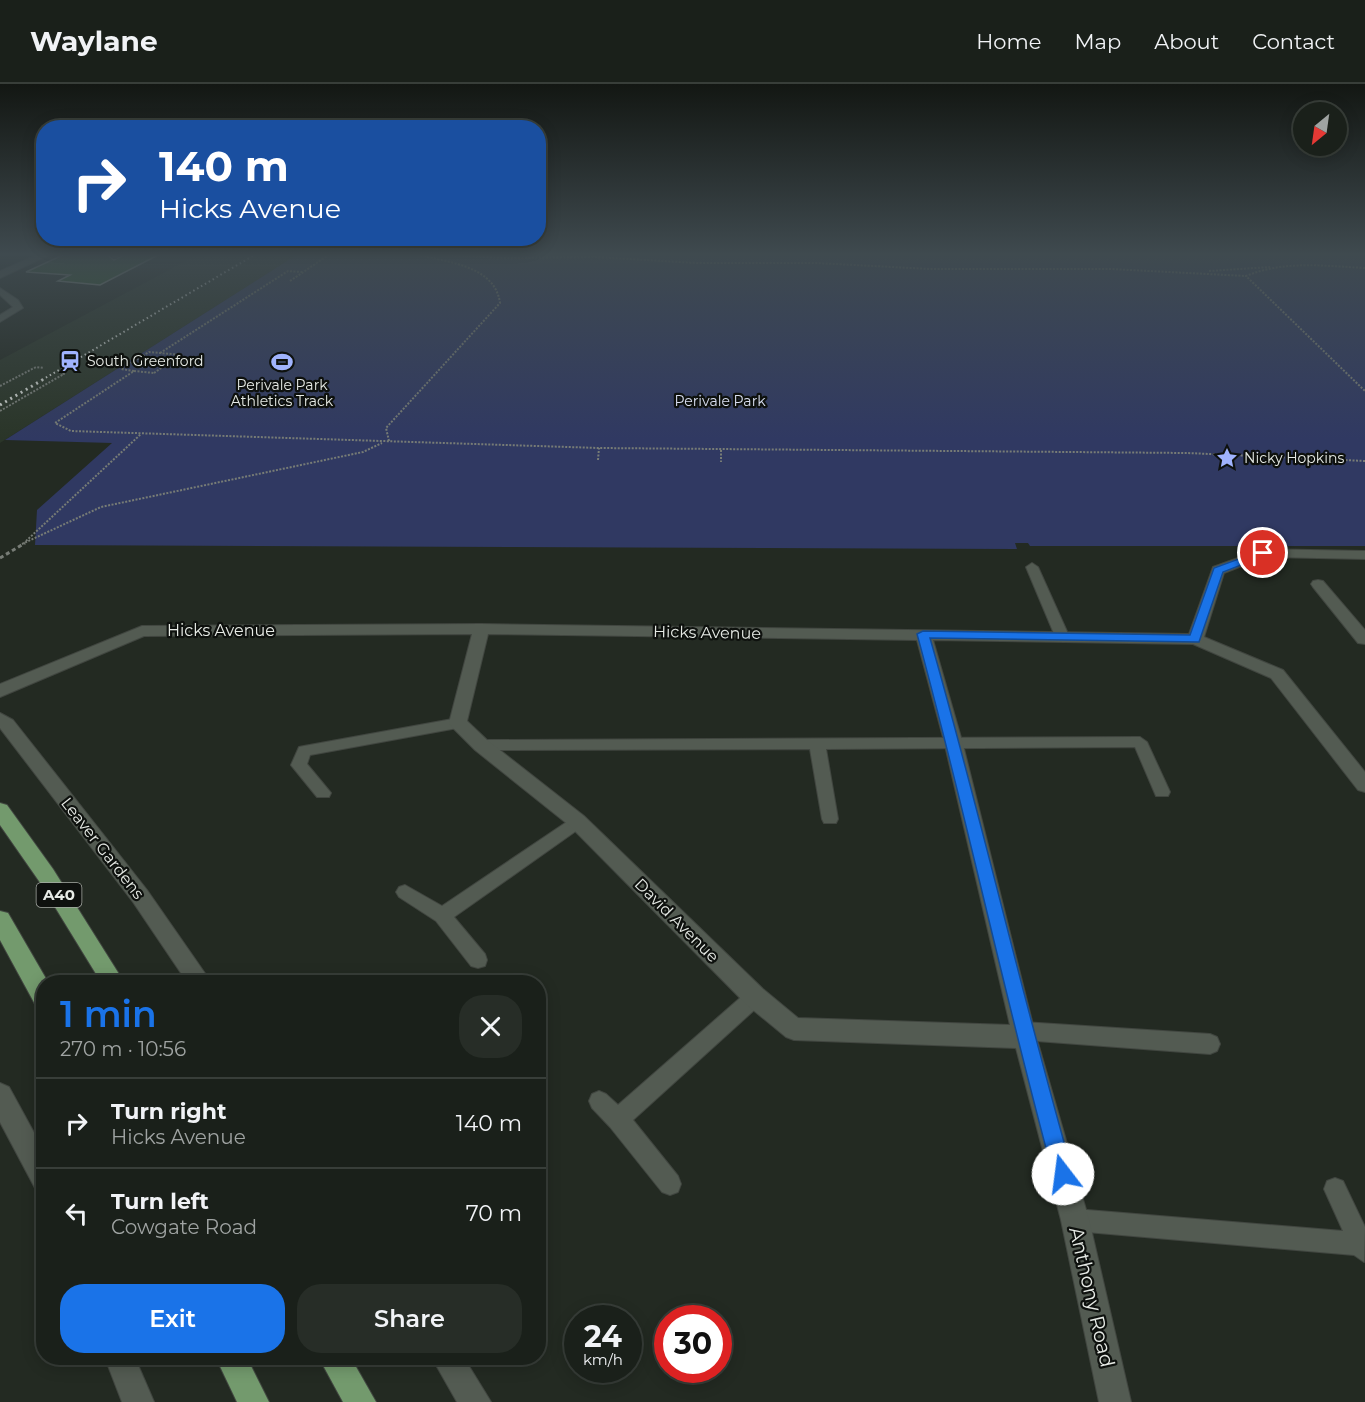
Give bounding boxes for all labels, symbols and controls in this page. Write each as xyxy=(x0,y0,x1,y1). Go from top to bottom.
text: Waylane xyxy=(30,24,158,58)
text: Home xyxy=(976,29,1041,54)
text: Map xyxy=(1074,29,1121,54)
text: About xyxy=(1154,29,1219,54)
text: Contact xyxy=(1252,29,1335,54)
north arrow xyxy=(1293,102,1347,156)
map controls xyxy=(1293,102,1347,156)
text: 140 m xyxy=(159,140,289,192)
icon: right xyxy=(60,144,138,222)
text: Hicks Avenue xyxy=(159,192,341,225)
station icon: South Greenford xyxy=(58,349,82,373)
sports icon: Perivale Park Athletics Track xyxy=(270,350,294,374)
place label: South Greenford xyxy=(87,352,204,370)
place label: Perivale Park Athletics Track xyxy=(231,376,334,410)
park label: Perivale Park xyxy=(674,392,766,410)
place icon: Nicky Hopkins xyxy=(1215,446,1239,470)
place label: Nicky Hopkins xyxy=(1244,449,1344,467)
pin xyxy=(1237,527,1288,578)
icon: arrive xyxy=(1246,536,1279,569)
street label: Hicks Avenue xyxy=(167,621,275,640)
street label: Hicks Avenue xyxy=(653,622,761,643)
street label: Leaver Gardens xyxy=(57,794,148,903)
street label: David Avenue xyxy=(631,874,723,966)
road number: A40 xyxy=(36,883,82,907)
text: 1 min xyxy=(60,992,157,1036)
button: close xyxy=(459,995,522,1058)
text: 270 m · 10:56 xyxy=(60,1037,186,1061)
text: Turn right xyxy=(111,1098,226,1125)
icon: right xyxy=(60,1107,93,1140)
text: 140 m xyxy=(456,1110,522,1137)
text: Hicks Avenue xyxy=(111,1125,246,1149)
position arrow xyxy=(1031,1142,1095,1206)
text: Turn left xyxy=(111,1188,209,1215)
icon: left xyxy=(60,1197,93,1230)
text: 70 m xyxy=(466,1200,522,1227)
text: Cowgate Road xyxy=(111,1215,257,1239)
street label: Anthony Road xyxy=(1064,1224,1120,1370)
button: Exit xyxy=(60,1284,285,1353)
button: Share xyxy=(297,1284,522,1353)
speed limit sign: 30 xyxy=(654,1305,732,1383)
text: 24 xyxy=(584,1318,622,1355)
text: km/h xyxy=(583,1350,623,1369)

